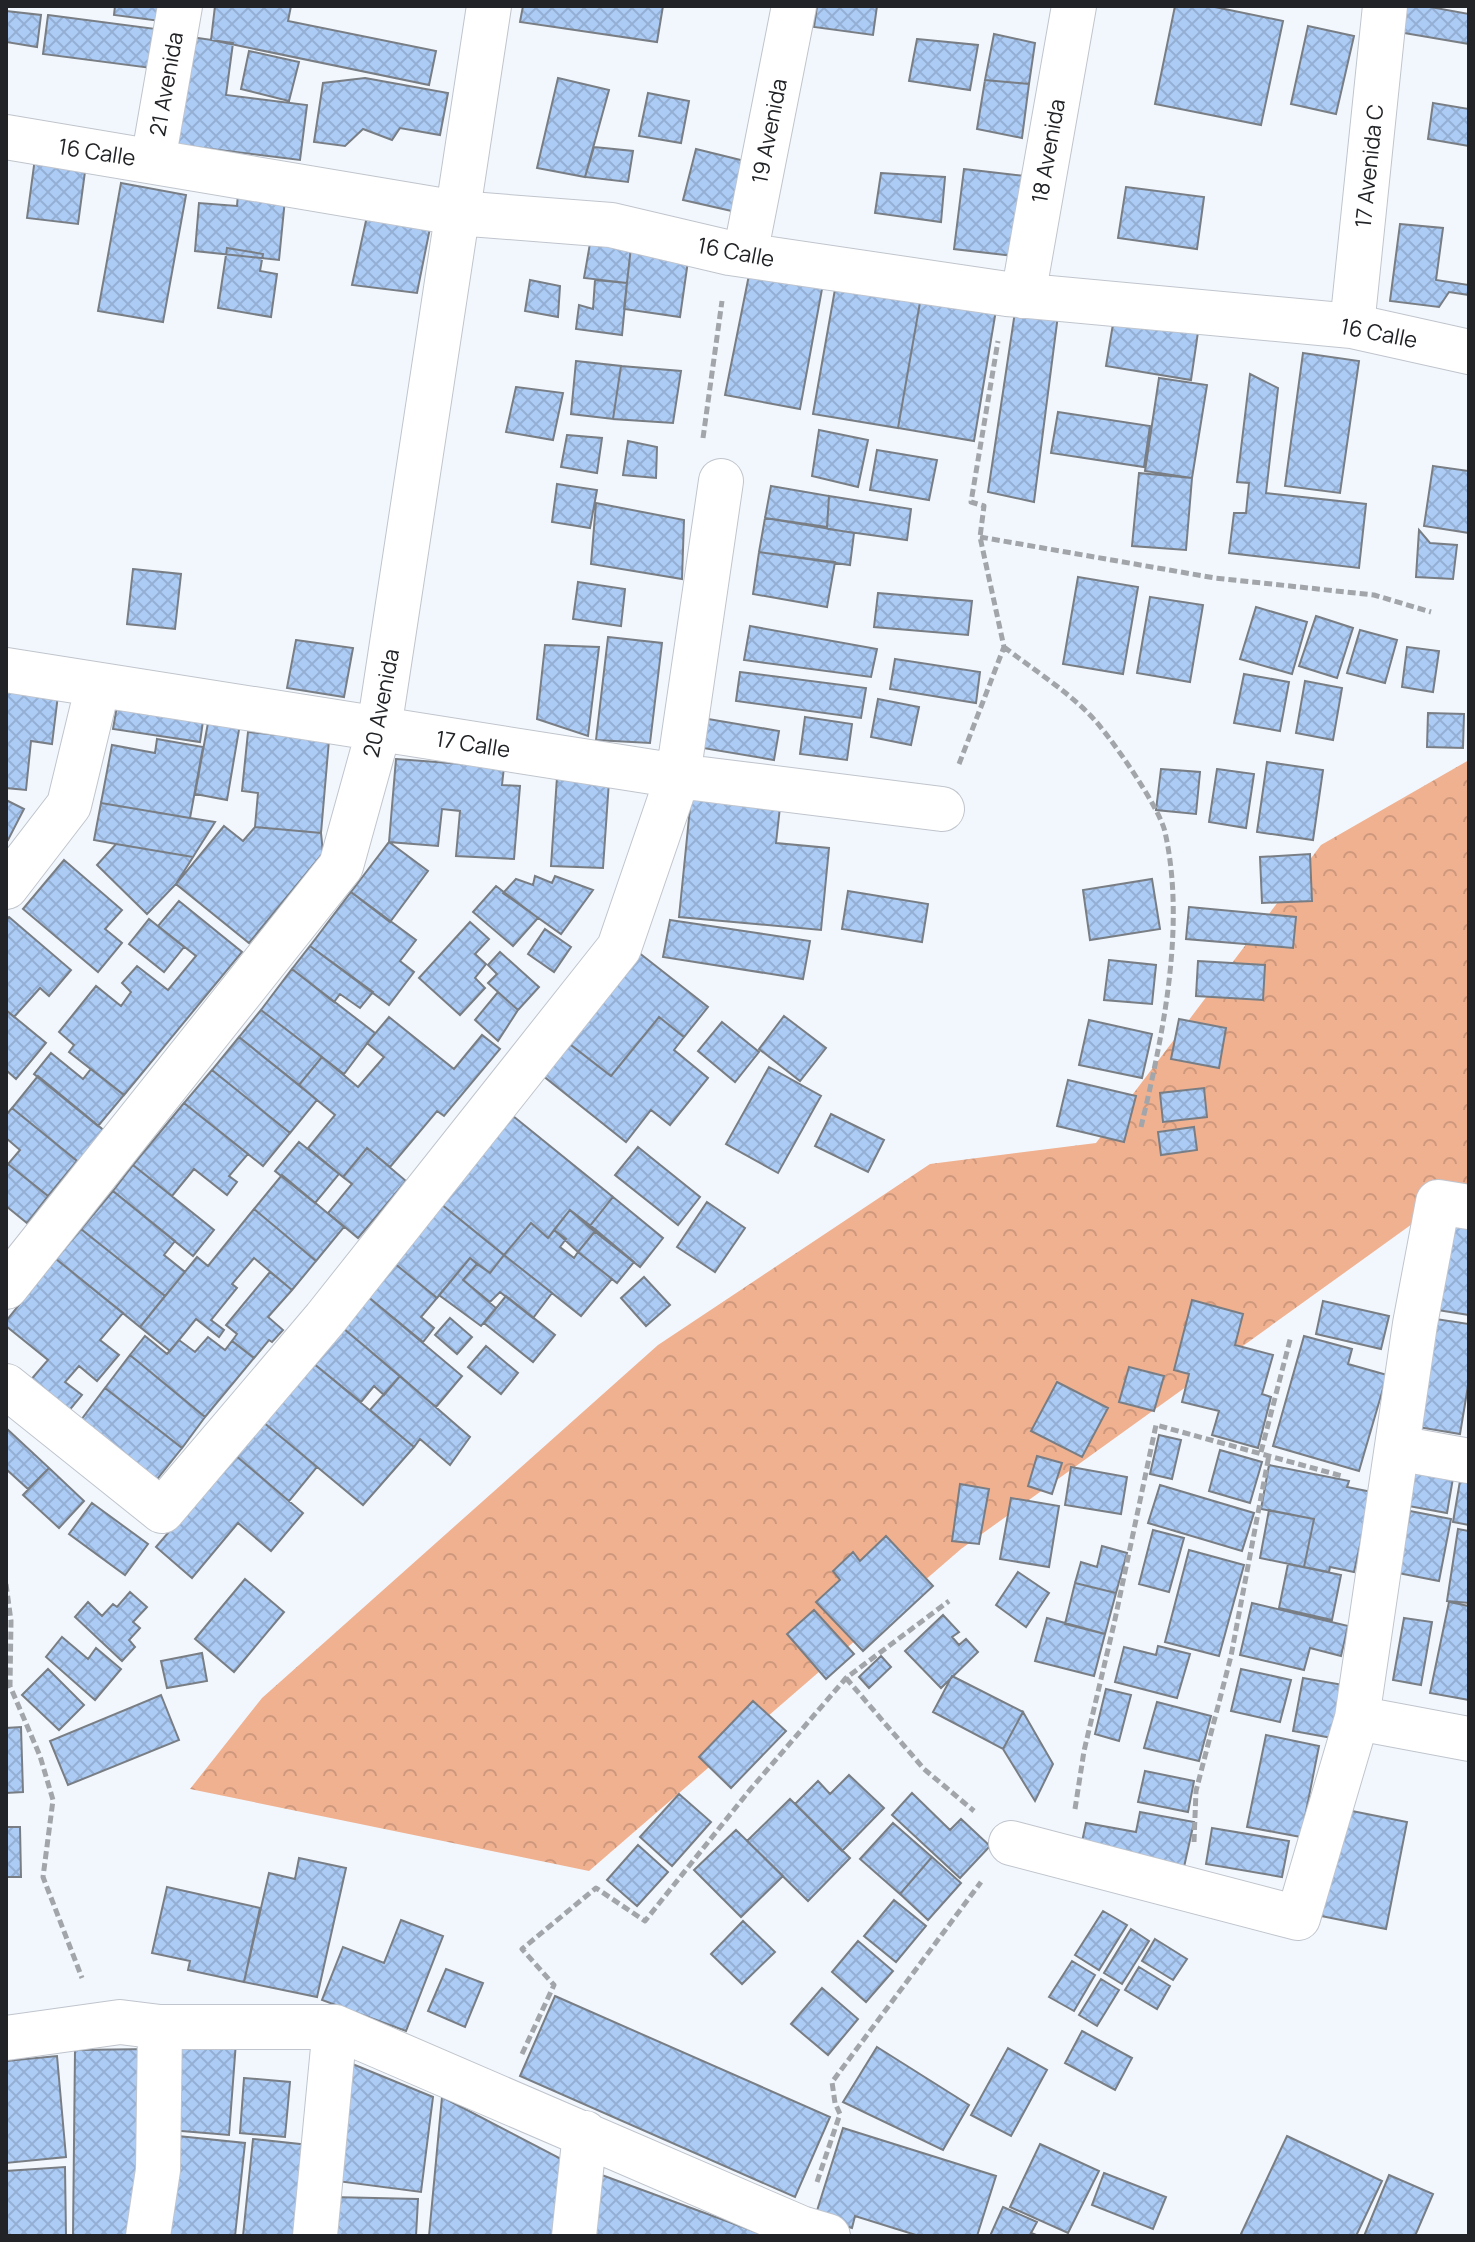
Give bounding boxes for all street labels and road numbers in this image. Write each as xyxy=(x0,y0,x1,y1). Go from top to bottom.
street label: 21 Avenida xyxy=(142,30,190,138)
street label: 19 Avenida xyxy=(744,76,794,186)
street label: 18 Avenida xyxy=(1024,96,1072,206)
street label: 17 Avenida C xyxy=(1348,103,1390,229)
street label: 16 Calle xyxy=(56,131,138,173)
street label: 16 Calle xyxy=(695,230,777,274)
street label: 16 Calle xyxy=(1338,311,1420,355)
street label: 20 Avenida xyxy=(356,646,406,760)
street label: 17 Calle xyxy=(434,723,513,765)

